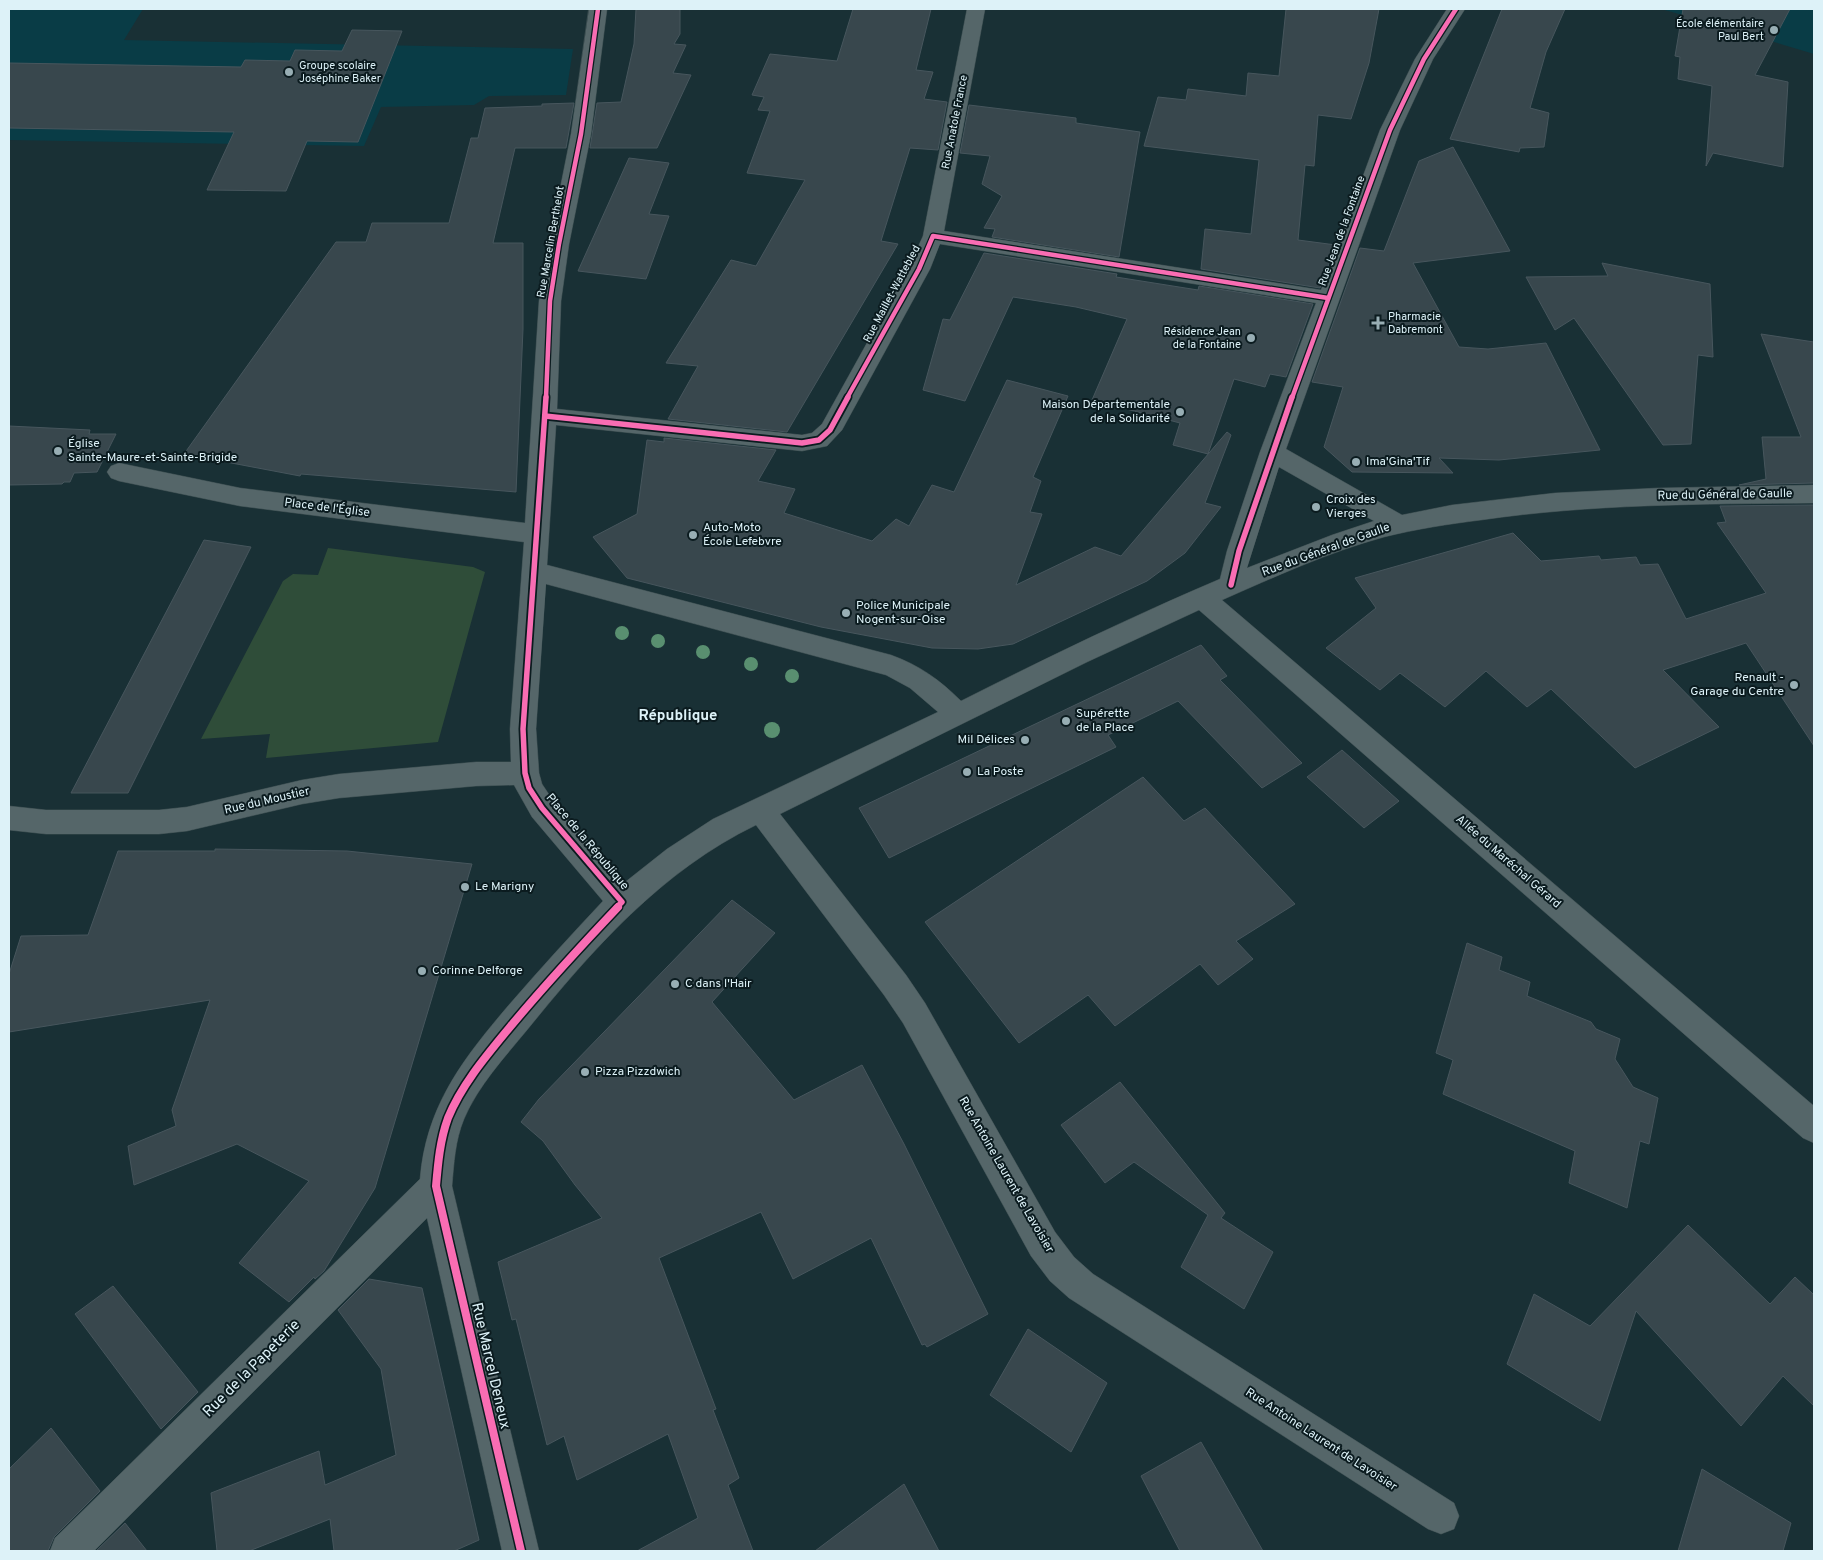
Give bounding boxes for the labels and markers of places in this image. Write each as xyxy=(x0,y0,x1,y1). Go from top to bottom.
place label: École élémentaire Paul Bert xyxy=(1676,16,1764,44)
marker: École élémentaire Paul Bert xyxy=(1768,24,1780,36)
place label: Groupe scolaire Joséphine Baker xyxy=(299,59,382,86)
marker: Groupe scolaire Joséphine Baker xyxy=(283,66,295,78)
place label: Pharmacie Dabremont xyxy=(1388,310,1443,337)
marker: Pharmacie Dabremont xyxy=(1372,317,1384,329)
place label: Résidence Jean de la Fontaine xyxy=(1163,325,1241,352)
marker: Résidence Jean de la Fontaine xyxy=(1245,332,1257,344)
place label: Maison Départementale de la Solidarité xyxy=(1042,397,1170,427)
marker: Maison Départementale de la Solidarité xyxy=(1174,406,1186,418)
place label: Église Sainte-Maure-et-Sainte-Brigide xyxy=(68,436,237,466)
marker: Église Sainte-Maure-et-Sainte-Brigide xyxy=(52,445,64,457)
place label: Ima'Gina'Tif xyxy=(1366,454,1430,470)
marker: Ima'Gina'Tif xyxy=(1350,456,1362,468)
place label: Croix des Vierges xyxy=(1326,492,1376,522)
marker: Croix des Vierges xyxy=(1310,501,1322,513)
place label: Auto-Moto École Lefebvre xyxy=(703,520,782,550)
marker: Auto-Moto École Lefebvre xyxy=(687,529,699,541)
place label: Police Municipale Nogent-sur-Oise xyxy=(856,598,950,628)
marker: Police Municipale Nogent-sur-Oise xyxy=(840,607,852,619)
place label: Renault - Garage du Centre xyxy=(1690,670,1784,700)
marker: Renault - Garage du Centre xyxy=(1788,679,1800,691)
place label: Supérette de la Place xyxy=(1076,706,1134,736)
marker: Supérette de la Place xyxy=(1060,715,1072,727)
place label: Mil Délices xyxy=(958,732,1015,748)
marker: Mil Délices xyxy=(1019,734,1031,746)
place label: La Poste xyxy=(977,764,1023,780)
marker: La Poste xyxy=(961,766,973,778)
place label: Le Marigny xyxy=(475,879,534,895)
marker: Le Marigny xyxy=(459,881,471,893)
place label: Corinne Delforge xyxy=(432,963,523,979)
marker: Corinne Delforge xyxy=(416,965,428,977)
place label: C dans l'Hair xyxy=(685,976,752,992)
marker: C dans l'Hair xyxy=(669,978,681,990)
place label: Pizza Pizzdwich xyxy=(595,1064,681,1080)
marker: Pizza Pizzdwich xyxy=(579,1066,591,1078)

